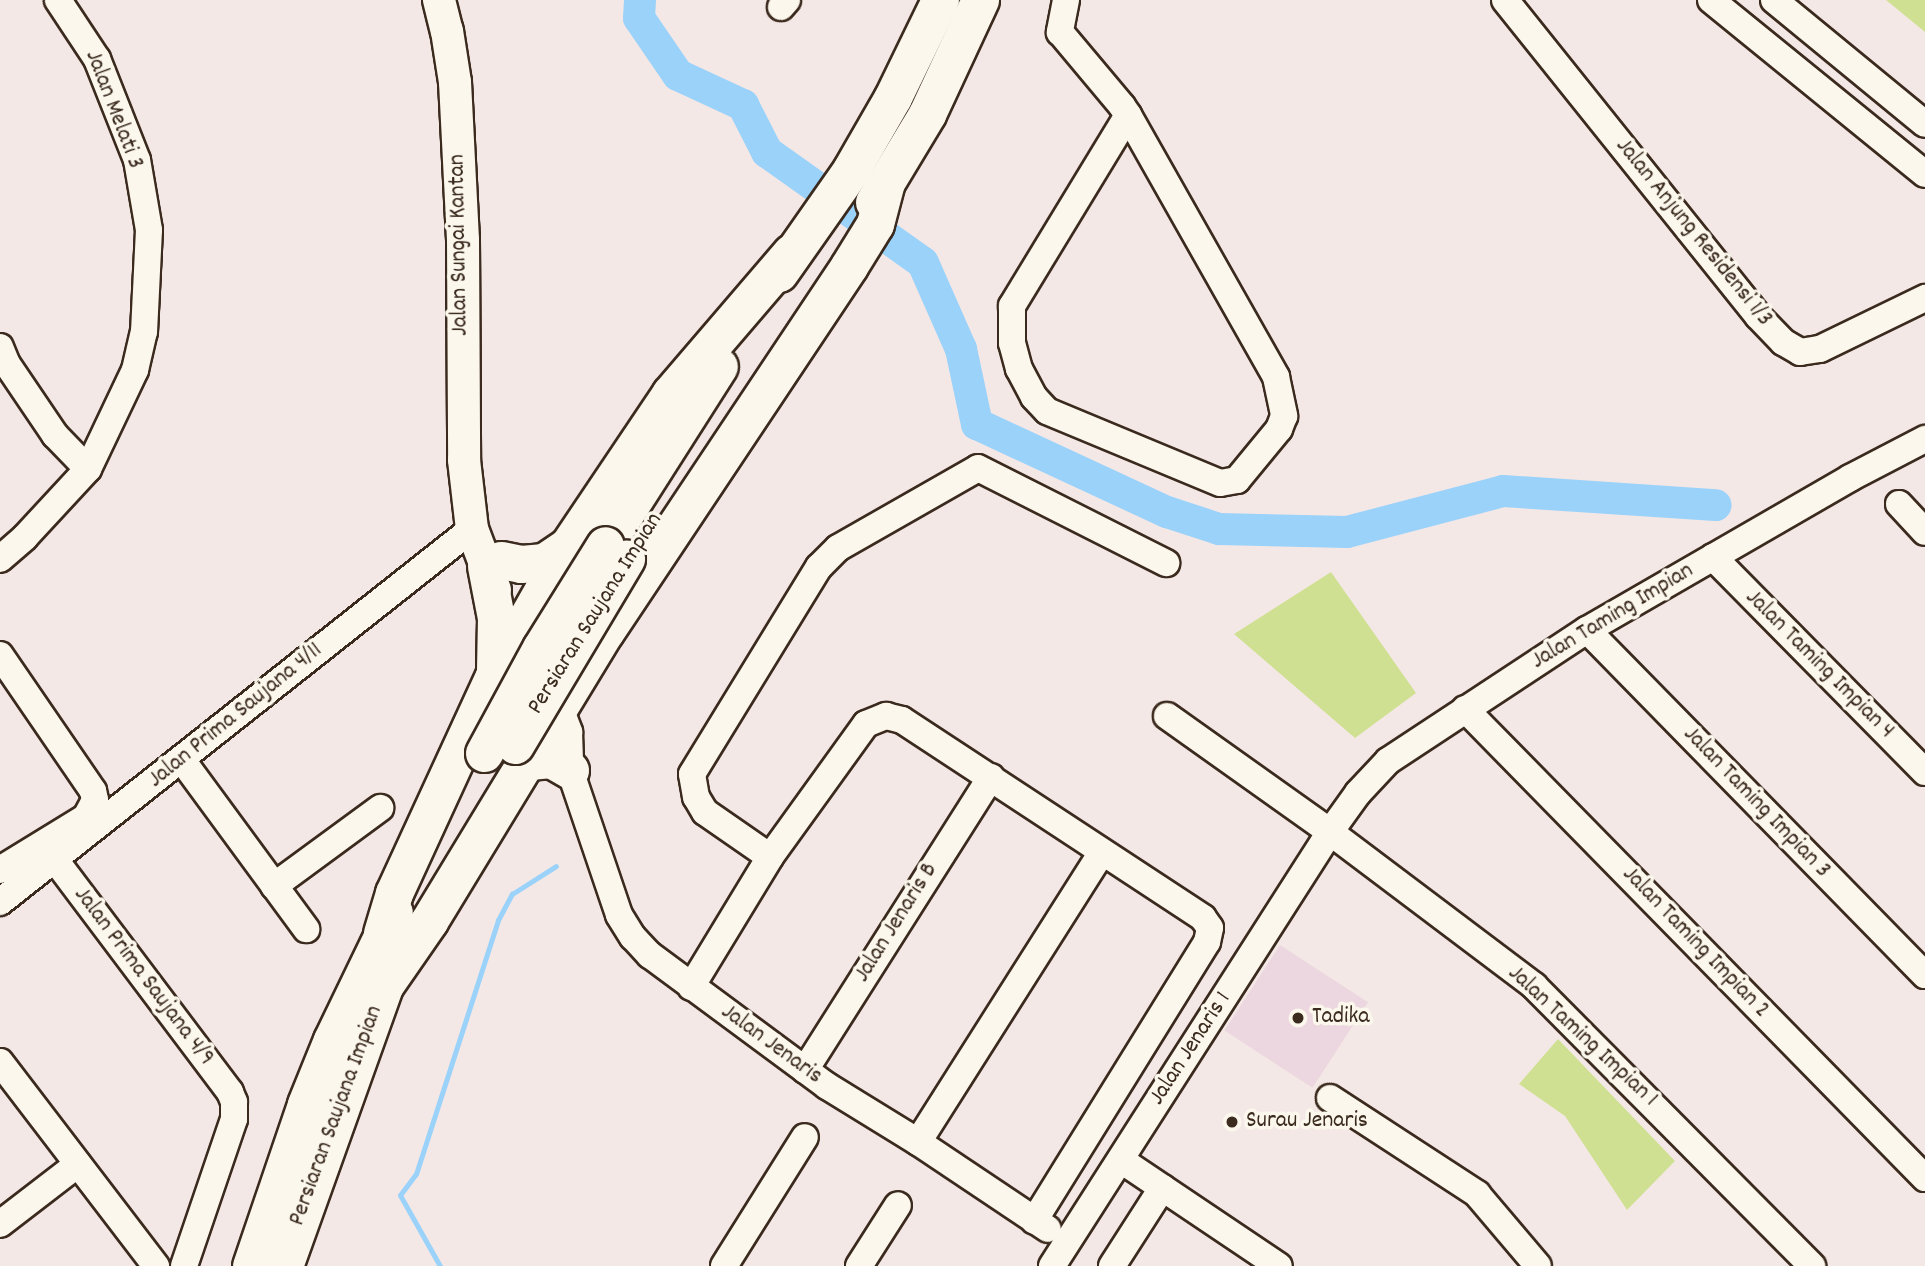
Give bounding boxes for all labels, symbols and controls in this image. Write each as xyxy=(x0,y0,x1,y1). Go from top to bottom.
street label: Jalan Melati 3 xyxy=(77,47,149,173)
street label: Jalan Anjung Residensi 1/3 xyxy=(1608,133,1778,333)
street label: Jalan Sungai Kantan xyxy=(444,154,476,336)
street label: Persiaran Saujana Impian xyxy=(522,508,670,720)
street label: Jalan Taming Impian xyxy=(1527,557,1699,677)
street label: Jalan Taming Impian 4 xyxy=(1738,584,1900,746)
street label: Jalan Prima Saujana 4/11 xyxy=(143,637,329,795)
street label: Jalan Taming Impian 3 xyxy=(1676,721,1836,885)
street label: Jalan Jenaris B xyxy=(849,858,945,988)
street label: Jalan Taming Impian 2 xyxy=(1615,861,1775,1025)
street label: Jalan Prima Saujana 4/9 xyxy=(66,882,220,1072)
street label: Jalan Taming Impian 1 xyxy=(1501,960,1663,1114)
street label: Jalan Jenaris 1 xyxy=(1144,987,1238,1111)
street label: Jalan Jenaris xyxy=(715,998,827,1092)
street label: Persiaran Saujana Impian xyxy=(284,1002,390,1230)
place label: Tadika xyxy=(1312,1004,1370,1032)
marker: Tadika xyxy=(1290,1010,1306,1026)
place label: Surau Jenaris xyxy=(1246,1108,1368,1136)
marker: Surau Jenaris xyxy=(1224,1114,1240,1130)

